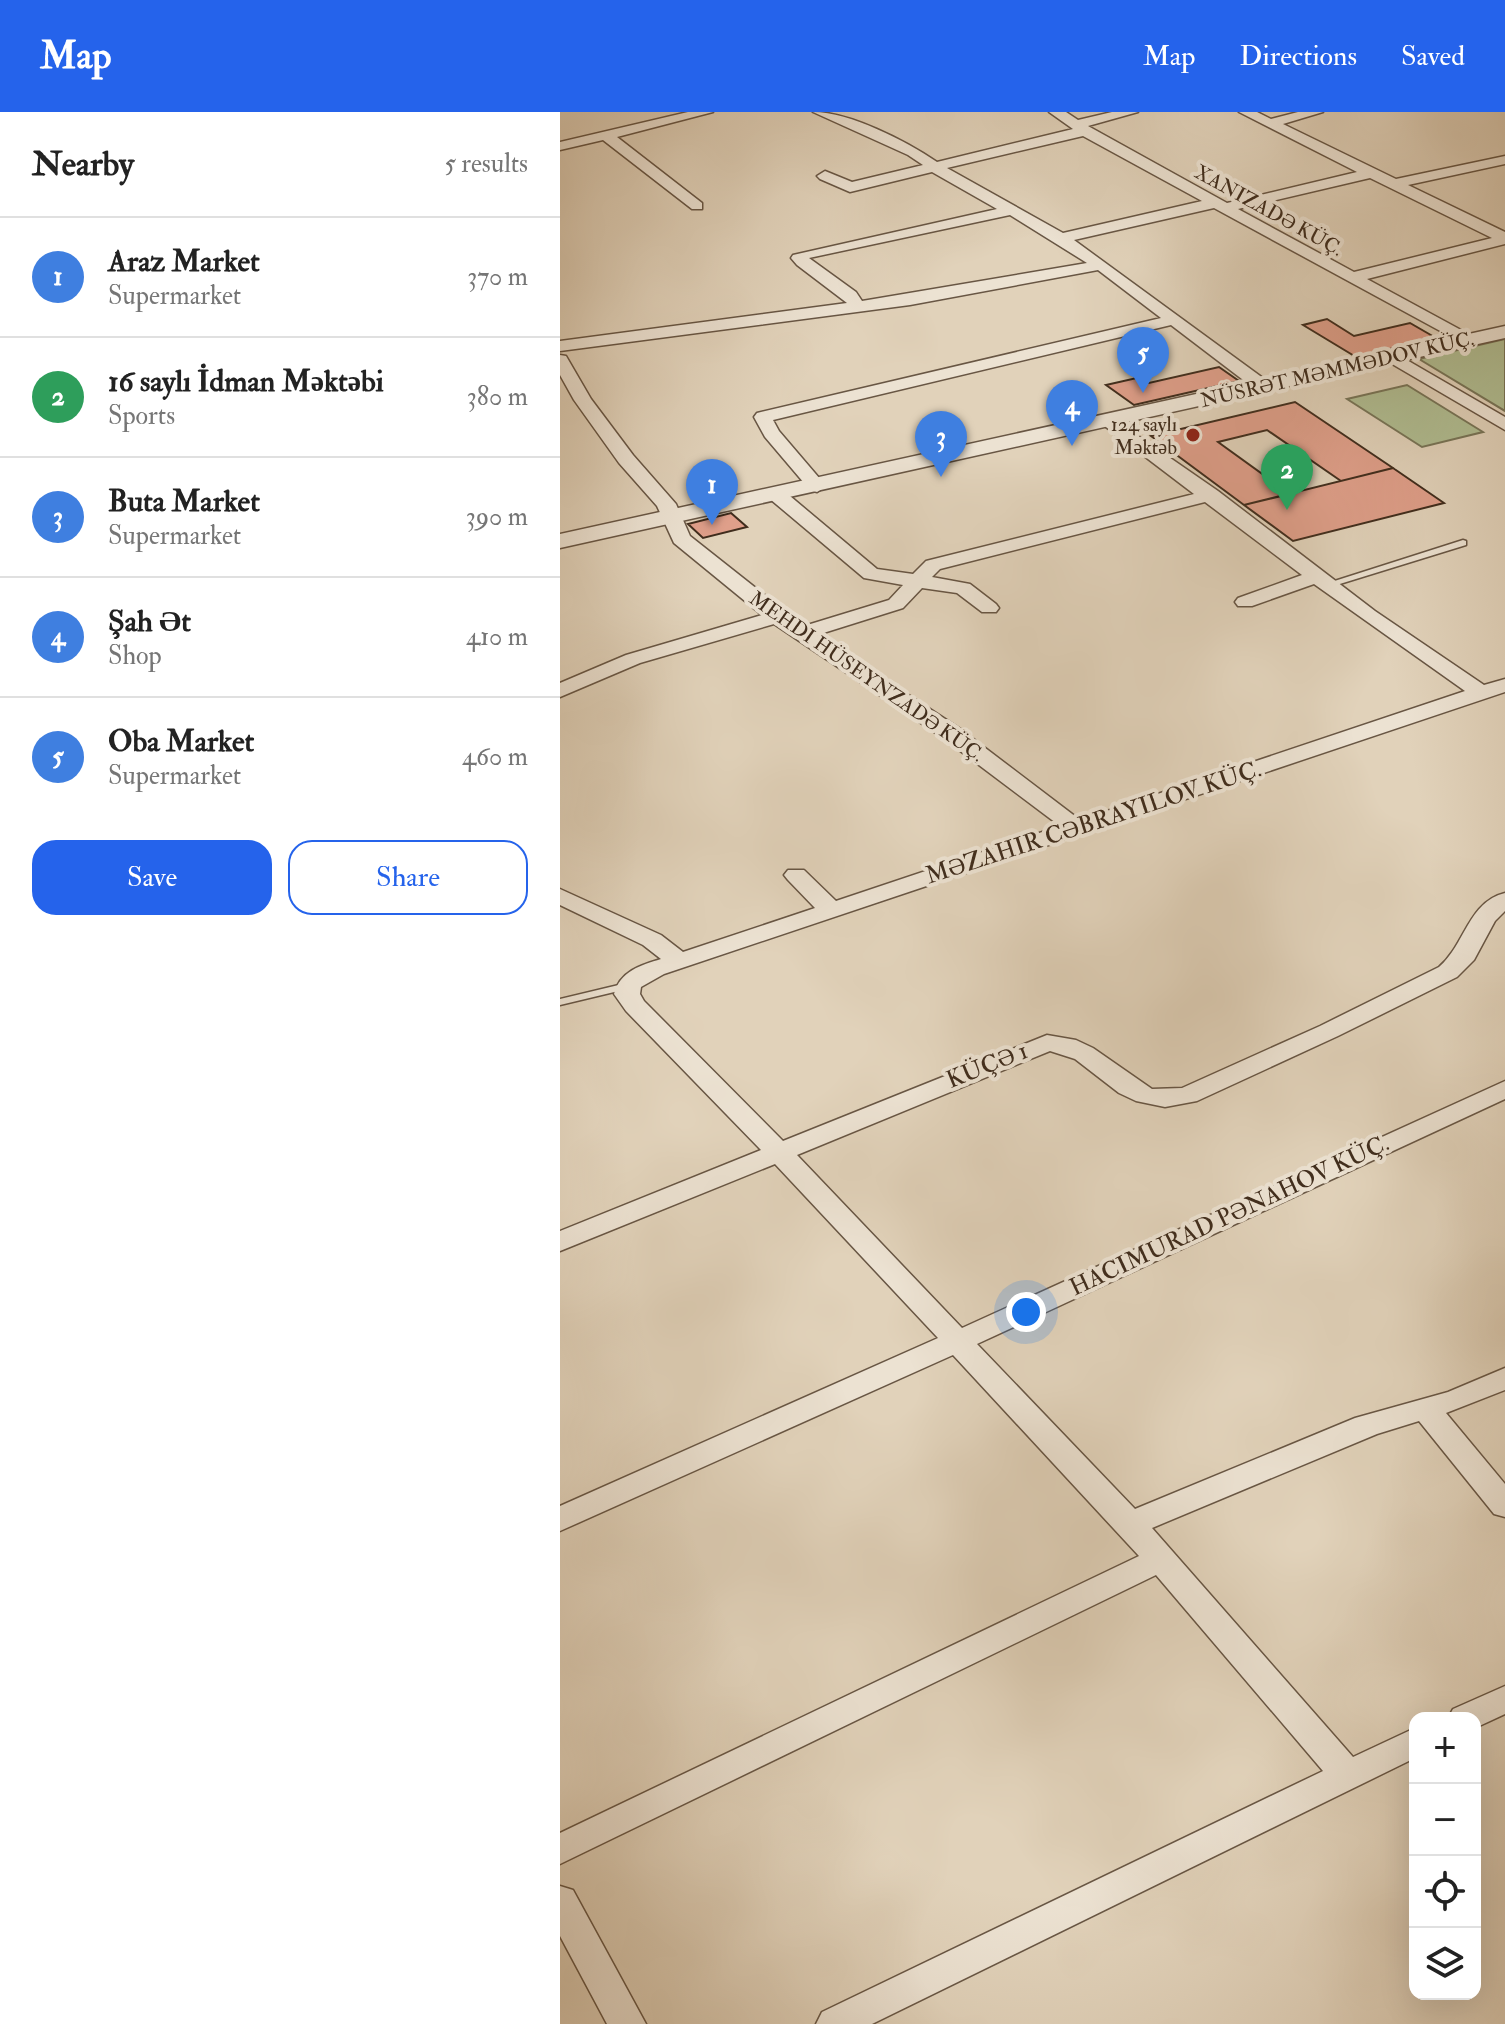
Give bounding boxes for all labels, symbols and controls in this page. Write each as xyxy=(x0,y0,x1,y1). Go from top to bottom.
text: Map xyxy=(40,32,111,80)
text: Map xyxy=(1143,39,1196,74)
text: Directions xyxy=(1240,39,1357,74)
text: Saved xyxy=(1401,39,1465,74)
text: Nearby xyxy=(32,143,134,186)
text: 5 results xyxy=(444,148,528,180)
street label: XANIZADƏ KÜÇ. xyxy=(1190,159,1347,262)
text: Araz Market xyxy=(108,243,260,280)
text: 1 xyxy=(53,261,63,293)
text: 370 m xyxy=(467,261,528,293)
text: Supermarket xyxy=(108,280,241,312)
street label: NÜSRƏT MƏMMƏDOV KÜÇ. xyxy=(1198,326,1476,413)
pin: 5 xyxy=(1117,327,1169,393)
text: 16 saylı İdman Məktəbi xyxy=(108,363,384,400)
pin: 4 xyxy=(1046,380,1098,446)
text: 2 xyxy=(51,381,65,413)
text: 380 m xyxy=(467,381,528,413)
text: Sports xyxy=(108,400,175,432)
pin: 3 xyxy=(915,411,967,477)
place label: 124 saylı Məktəb xyxy=(1111,412,1177,460)
marker: 124 saylı Məktəb xyxy=(1184,426,1202,444)
pin: 2 xyxy=(1261,444,1313,510)
pin: 1 xyxy=(686,459,738,525)
text: Buta Market xyxy=(108,483,260,520)
text: 3 xyxy=(53,501,63,533)
text: 390 m xyxy=(466,501,528,533)
text: Supermarket xyxy=(108,520,241,552)
street label: MEHDI HÜSEYNZADƏ KÜÇ. xyxy=(745,586,989,767)
text: Şah Ət xyxy=(108,603,191,640)
text: 4 xyxy=(51,621,65,653)
text: 410 m xyxy=(466,621,528,653)
text: Shop xyxy=(108,640,162,672)
text: Oba Market xyxy=(108,723,254,760)
text: 5 xyxy=(52,741,64,773)
text: 460 m xyxy=(462,741,528,773)
street label: MƏZAHIR CƏBRAYILOV KÜÇ. xyxy=(922,754,1265,891)
text: Supermarket xyxy=(108,760,241,792)
button: Save xyxy=(32,840,272,915)
button: Share xyxy=(288,840,528,915)
street label: KÜÇƏ 1 xyxy=(942,1035,1032,1096)
street label: HACIMURAD PƏNAHOV KÜÇ. xyxy=(1065,1128,1394,1303)
your location xyxy=(1006,1292,1046,1332)
map controls xyxy=(1409,1712,1481,2000)
button: + xyxy=(1409,1712,1481,1784)
button: − xyxy=(1409,1784,1481,1856)
button: locate xyxy=(1409,1856,1481,1928)
button: layers xyxy=(1409,1928,1481,2000)

